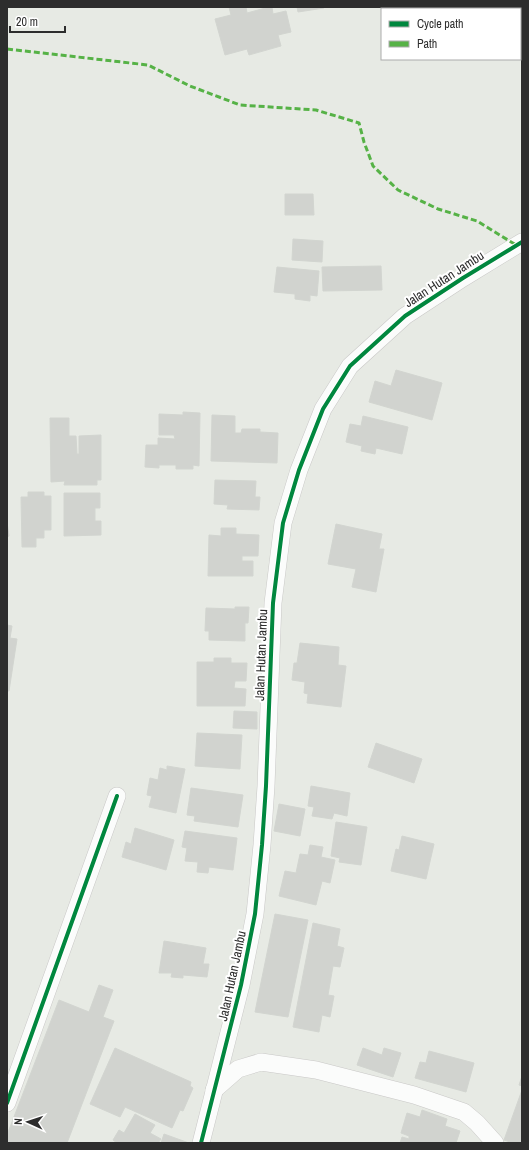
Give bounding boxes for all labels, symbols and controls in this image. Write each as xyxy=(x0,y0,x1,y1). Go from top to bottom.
scale bar xyxy=(10,8,65,34)
legend xyxy=(381,8,521,60)
text: 20 m xyxy=(16,14,38,30)
text: Cycle path xyxy=(417,16,464,32)
text: Path xyxy=(417,36,437,52)
street label: Jalan Hutan Jambu xyxy=(401,247,487,311)
street label: Jalan Hutan Jambu xyxy=(251,609,271,701)
street label: Jalan Hutan Jambu xyxy=(214,929,250,1023)
north arrow xyxy=(8,1102,48,1142)
text: N xyxy=(11,1118,25,1125)

